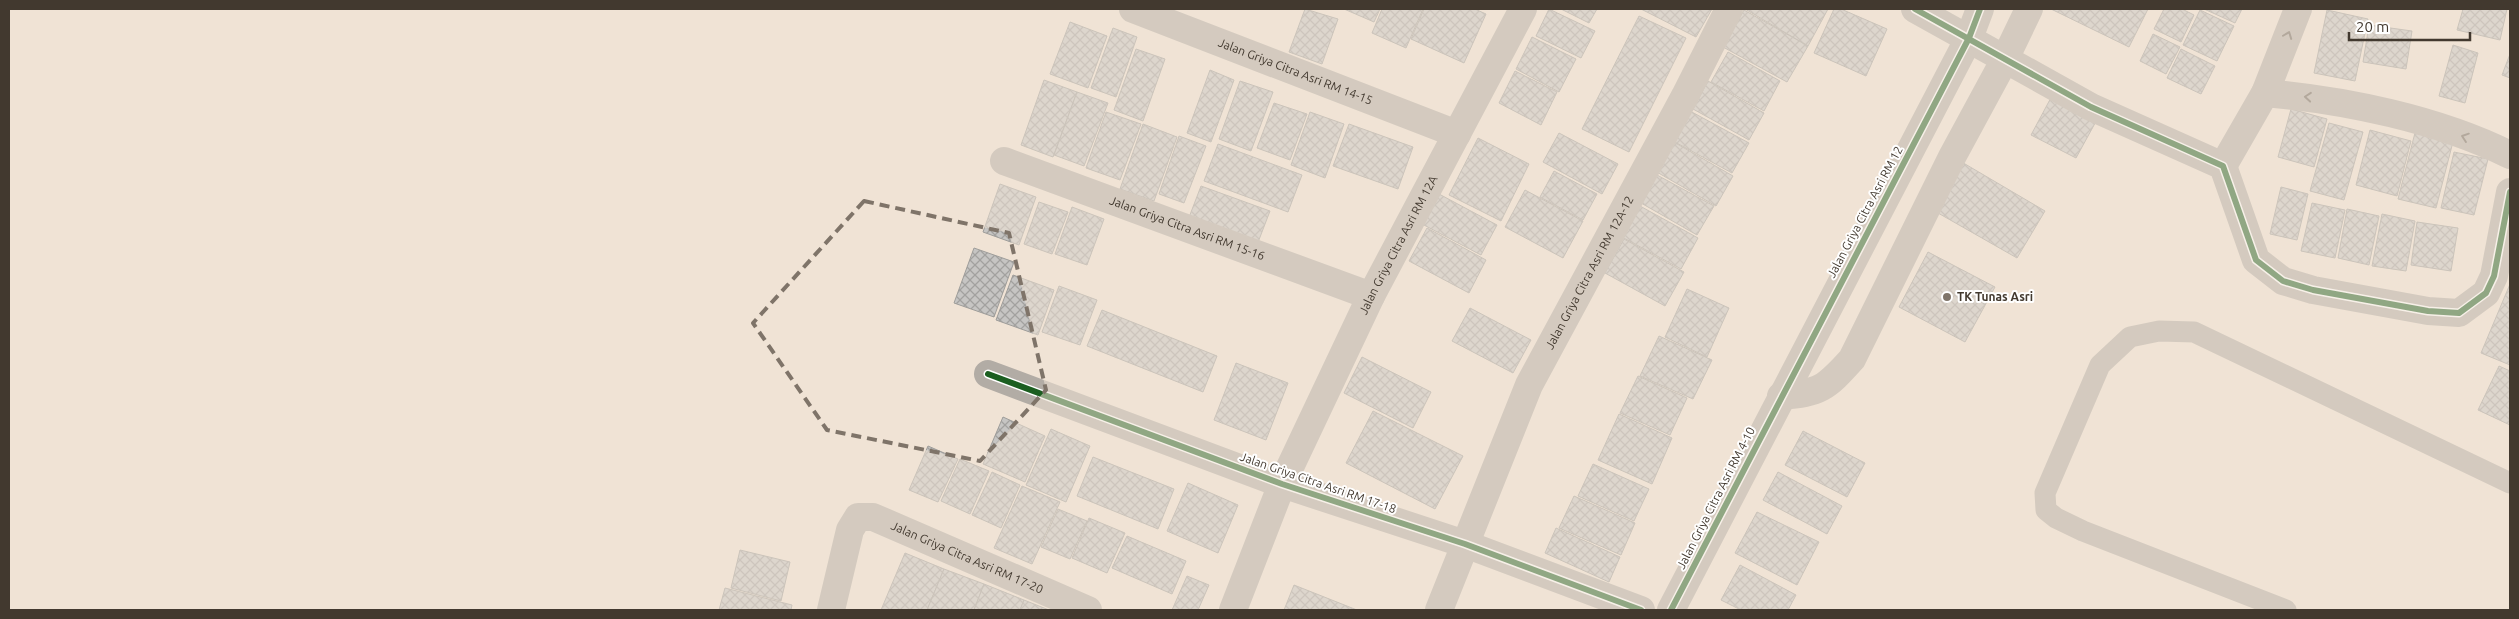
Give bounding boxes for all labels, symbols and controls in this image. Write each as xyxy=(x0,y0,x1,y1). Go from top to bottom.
scale bar xyxy=(2349,10,2470,42)
text: 20 m xyxy=(2356,18,2389,35)
one-way arrow xyxy=(2282,31,2292,39)
street label: Jalan Griya Citra Asri RM 14-15 xyxy=(1217,36,1375,107)
one-way arrow xyxy=(2304,91,2312,102)
one-way arrow xyxy=(2461,133,2470,143)
street label: Jalan Griya Citra Asri RM 12 xyxy=(1824,144,1905,280)
street label: Jalan Griya Citra Asri RM 12A xyxy=(1356,173,1440,316)
street label: Jalan Griya Citra Asri RM 15-16 xyxy=(1108,193,1267,262)
street label: Jalan Griya Citra Asri RM 12A-12 xyxy=(1543,194,1636,351)
place label: TK Tunas Asri xyxy=(1957,290,2033,303)
marker: TK Tunas Asri xyxy=(1941,291,1953,303)
street label: Jalan Griya Citra Asri RM 4-10 xyxy=(1674,425,1757,571)
street label: Jalan Griya Citra Asri RM 17-18 xyxy=(1238,450,1398,515)
street label: Jalan Griya Citra Asri RM 17-20 xyxy=(889,519,1045,596)

